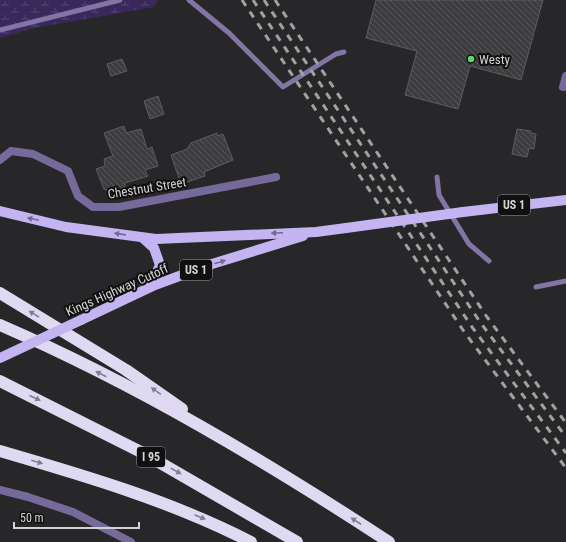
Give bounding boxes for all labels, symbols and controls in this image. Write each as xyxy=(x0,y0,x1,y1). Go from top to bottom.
place label: Westy xyxy=(479,52,511,67)
marker: Westy xyxy=(466,54,476,64)
street label: Chestnut Street xyxy=(107,174,188,202)
road number: US 1 xyxy=(498,195,530,215)
one-way arrow xyxy=(27,216,39,222)
one-way arrow xyxy=(271,230,283,237)
one-way arrow xyxy=(114,231,126,237)
one-way arrow xyxy=(214,258,226,264)
road number: US 1 xyxy=(180,260,212,280)
street label: Kings Highway Cutoff xyxy=(63,261,171,319)
one-way arrow xyxy=(28,310,40,317)
one-way arrow xyxy=(95,370,106,377)
one-way arrow xyxy=(150,387,161,395)
one-way arrow xyxy=(30,395,41,401)
road number: I 95 xyxy=(137,447,165,467)
one-way arrow xyxy=(32,459,44,465)
one-way arrow xyxy=(170,467,181,474)
scale bar xyxy=(14,504,139,530)
text: 50 m xyxy=(20,511,44,525)
one-way arrow xyxy=(195,514,206,520)
one-way arrow xyxy=(350,517,362,524)

